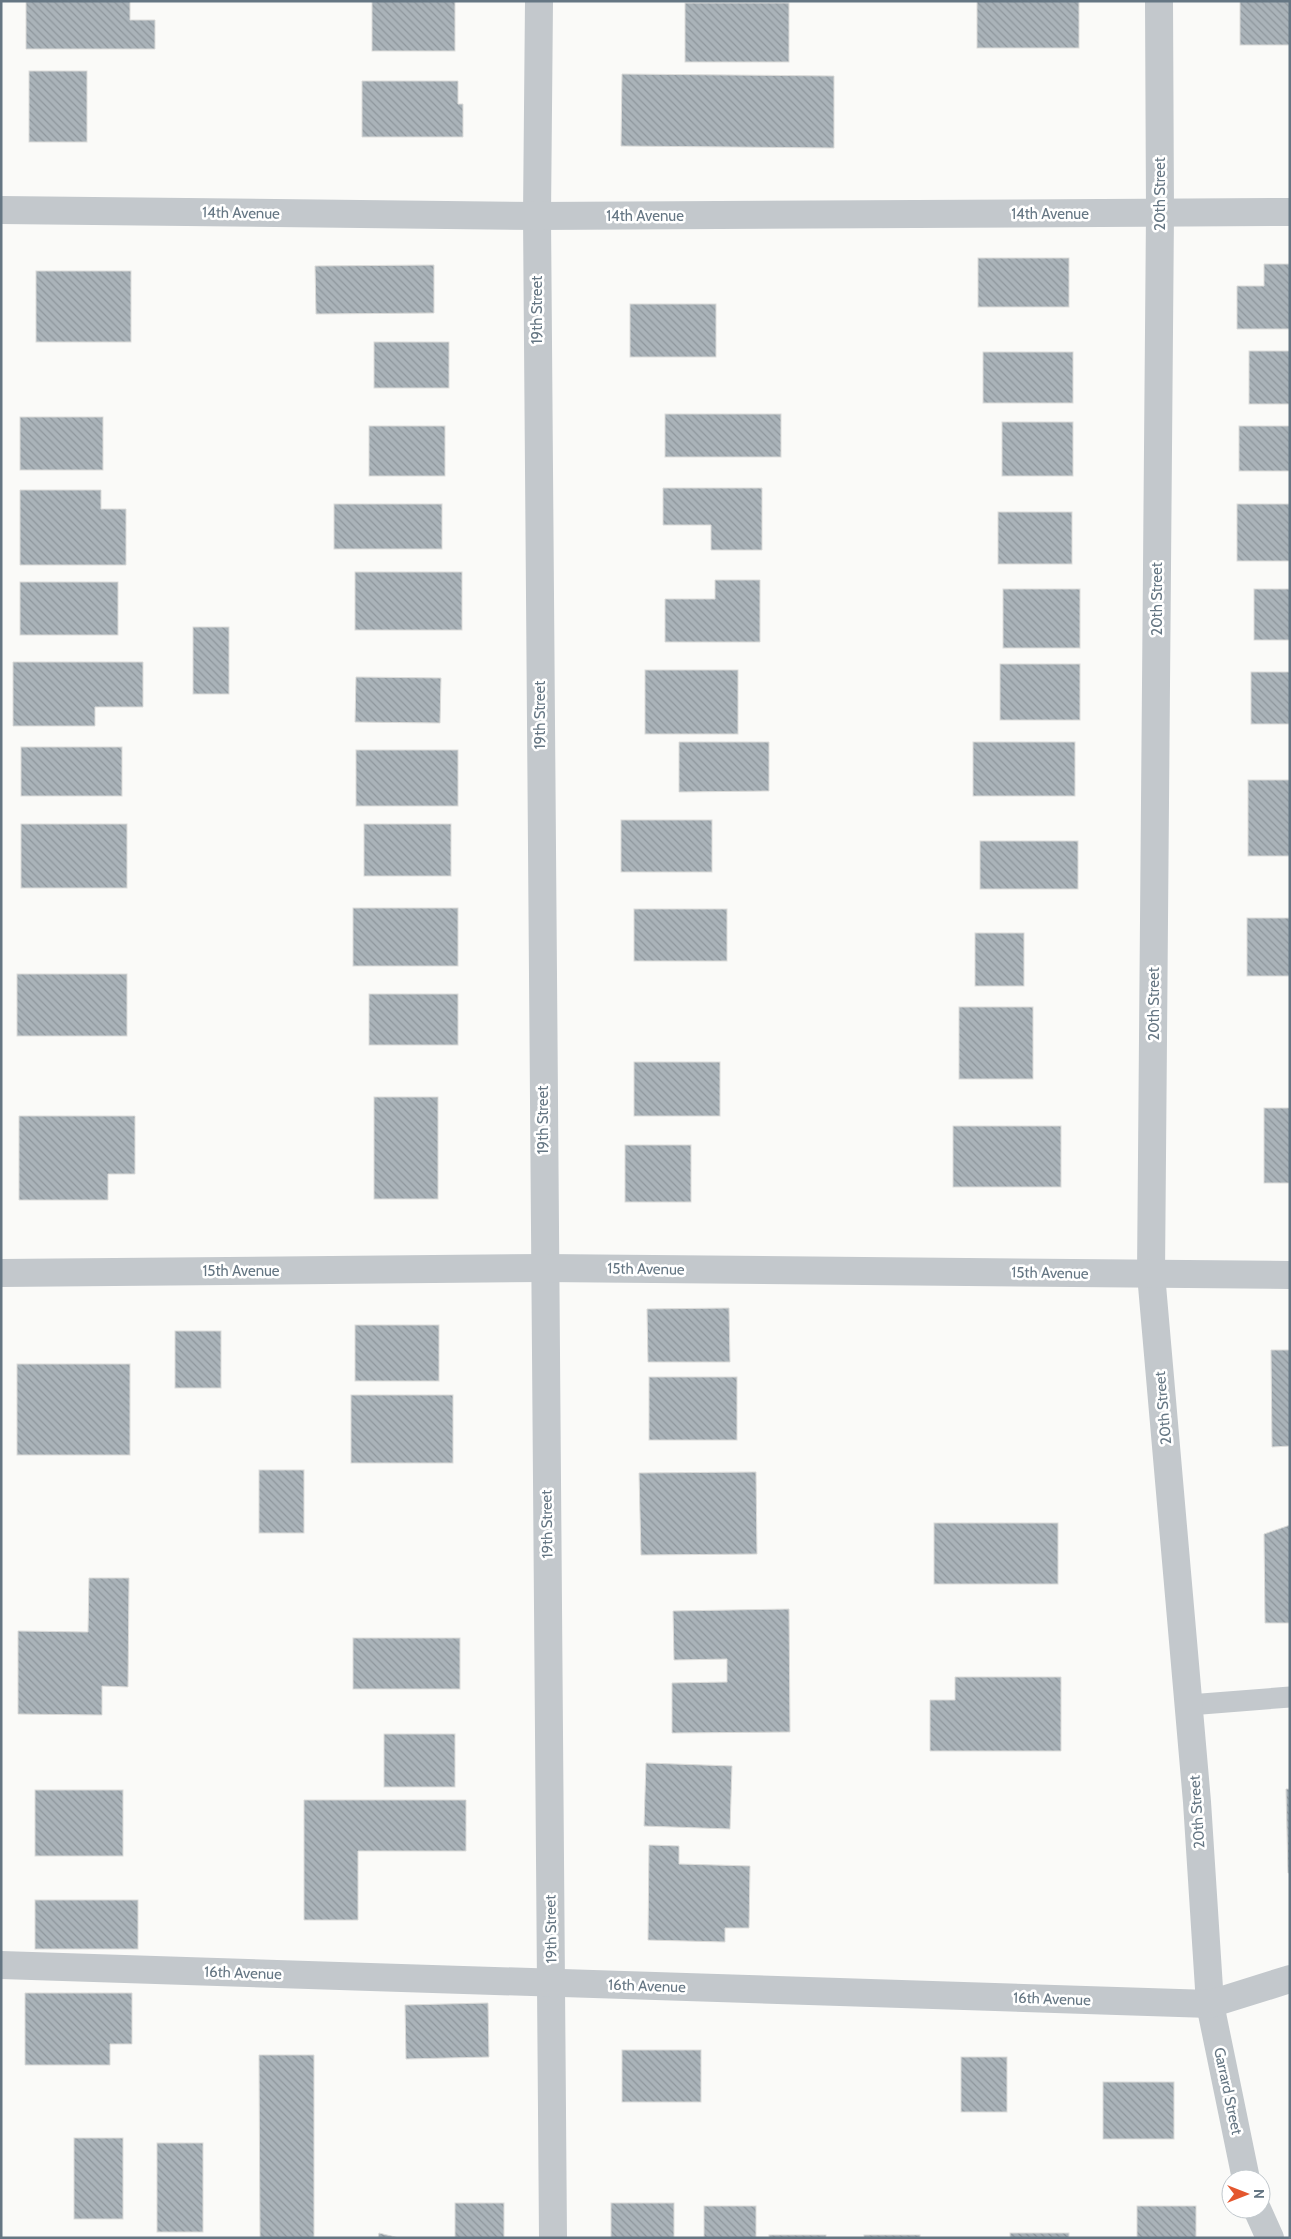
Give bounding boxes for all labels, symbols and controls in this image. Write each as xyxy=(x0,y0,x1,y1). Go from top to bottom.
street label: 20th Street xyxy=(1151,157,1169,231)
street label: 14th Avenue xyxy=(202,203,280,223)
street label: 14th Avenue xyxy=(1011,205,1089,223)
street label: 14th Avenue xyxy=(606,207,684,225)
street label: 19th Street xyxy=(528,276,546,344)
street label: 20th Street xyxy=(1148,562,1166,636)
street label: 19th Street xyxy=(531,681,549,749)
street label: 20th Street xyxy=(1145,967,1163,1041)
street label: 19th Street xyxy=(534,1086,552,1154)
street label: 15th Avenue xyxy=(607,1259,685,1279)
street label: 15th Avenue xyxy=(202,1262,280,1280)
street label: 15th Avenue xyxy=(1011,1263,1089,1283)
street label: 20th Street xyxy=(1151,1371,1175,1445)
street label: 19th Street xyxy=(537,1490,557,1558)
street label: 20th Street xyxy=(1185,1775,1209,1849)
street label: 19th Street xyxy=(541,1895,561,1963)
street label: 16th Avenue xyxy=(204,1963,282,1983)
street label: 16th Avenue xyxy=(608,1976,686,1996)
street label: 16th Avenue xyxy=(1013,1989,1091,2009)
street label: Garrard Street xyxy=(1210,2046,1246,2136)
north arrow xyxy=(1221,2169,1271,2219)
text: N xyxy=(1250,2189,1268,2199)

